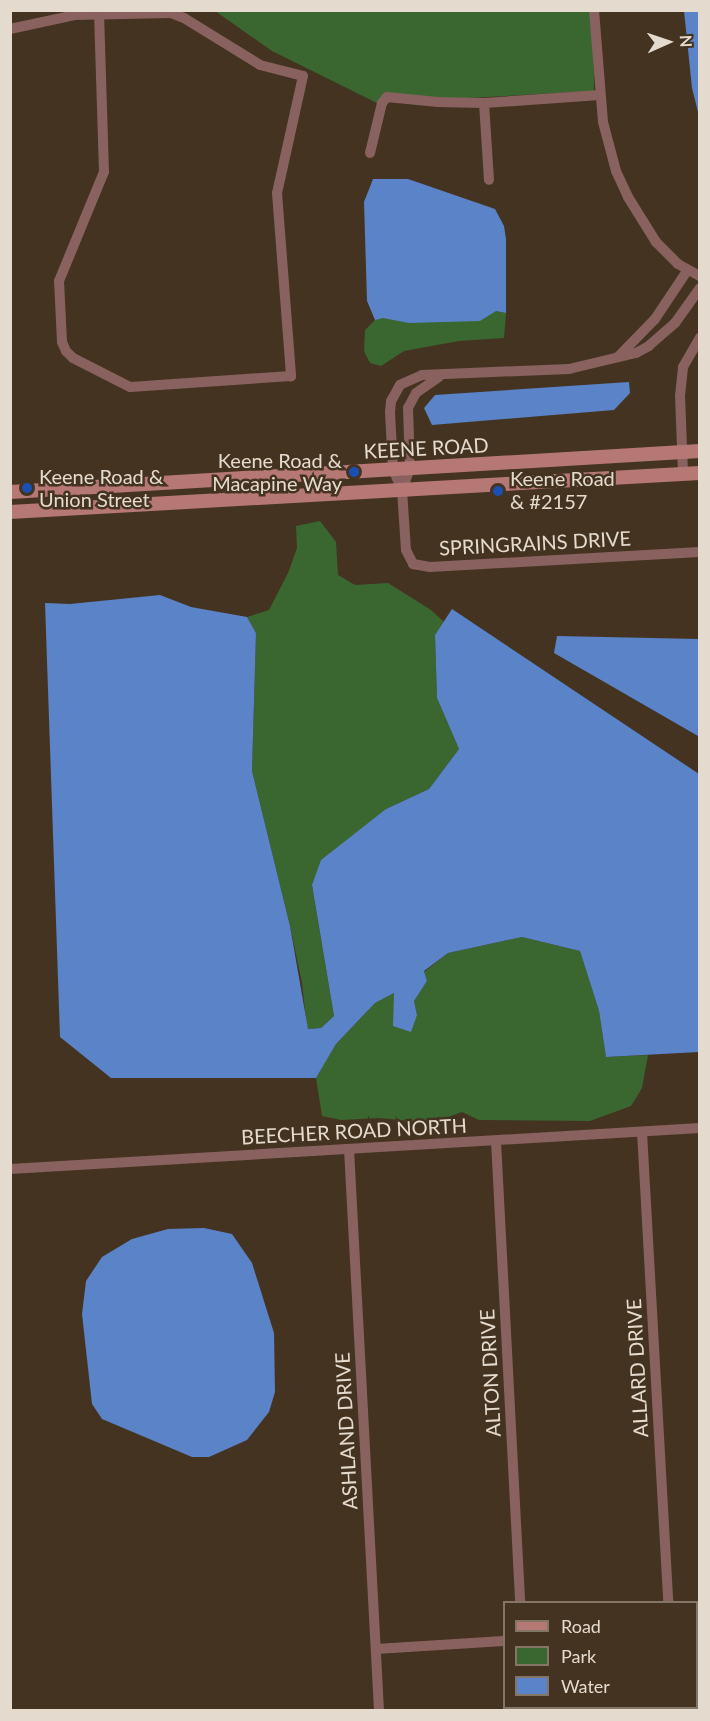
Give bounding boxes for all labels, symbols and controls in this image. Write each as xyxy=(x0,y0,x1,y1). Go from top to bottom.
north arrow xyxy=(638,12,698,72)
text: N xyxy=(677,34,696,48)
street label: KEENE ROAD xyxy=(363,433,489,463)
place label: Keene Road & Macapine Way xyxy=(212,448,342,495)
place label: Keene Road & Union Street xyxy=(39,464,163,511)
marker: Keene Road & Macapine Way xyxy=(347,465,361,479)
place label: Keene Road & #2157 xyxy=(510,467,615,514)
marker: Keene Road & Union Street xyxy=(20,481,34,495)
marker: Keene Road & #2157 xyxy=(491,484,505,498)
street label: SPRINGRAINS DRIVE xyxy=(438,526,632,560)
street label: BEECHER ROAD NORTH xyxy=(241,1113,467,1149)
street label: ALLARD DRIVE xyxy=(621,1298,653,1438)
street label: ALTON DRIVE xyxy=(475,1308,505,1438)
street label: ASHLAND DRIVE xyxy=(330,1352,362,1510)
legend xyxy=(503,1601,698,1709)
text: Road xyxy=(561,1615,601,1637)
text: Park xyxy=(561,1645,596,1667)
text: Water xyxy=(561,1675,610,1697)

